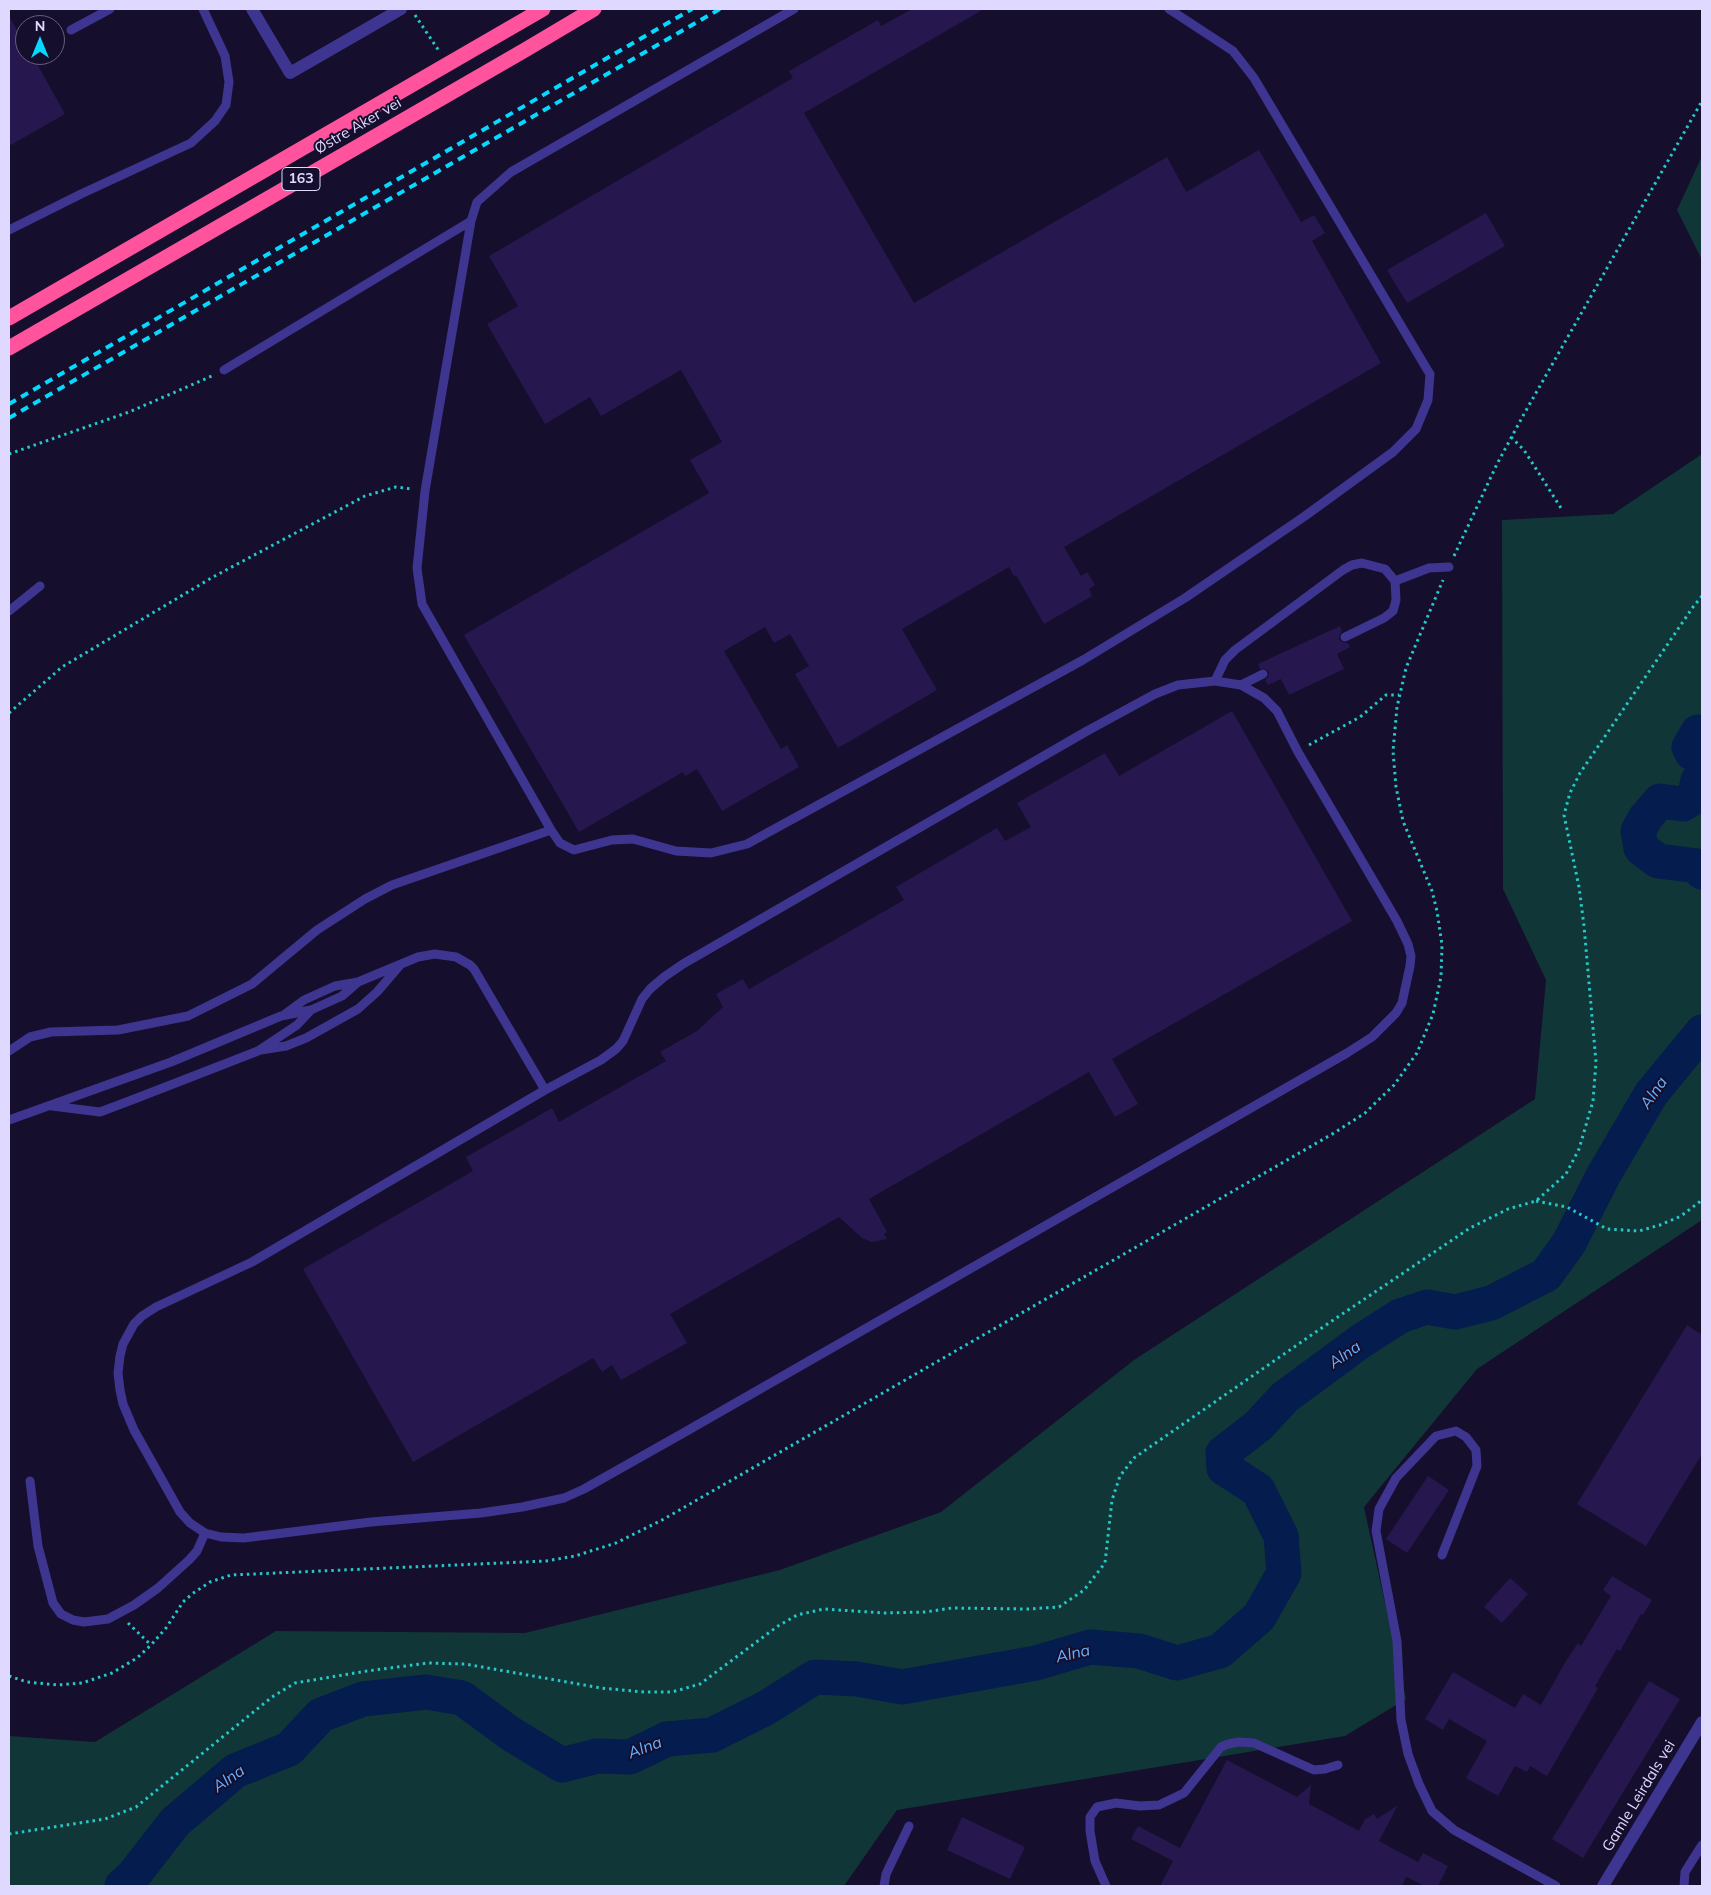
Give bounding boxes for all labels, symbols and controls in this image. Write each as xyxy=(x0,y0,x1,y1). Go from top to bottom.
north arrow xyxy=(15,15,65,65)
text: N xyxy=(35,17,45,35)
street label: Østre Aker vei xyxy=(311,94,405,158)
road number: 163 xyxy=(282,168,320,190)
water label: Alna xyxy=(1636,1073,1672,1113)
water label: Alna xyxy=(1325,1337,1365,1373)
water label: Alna xyxy=(1054,1641,1092,1667)
water label: Alna xyxy=(625,1733,665,1763)
street label: Gamle Leirdals vei xyxy=(1599,1737,1679,1855)
water label: Alna xyxy=(209,1761,249,1797)

